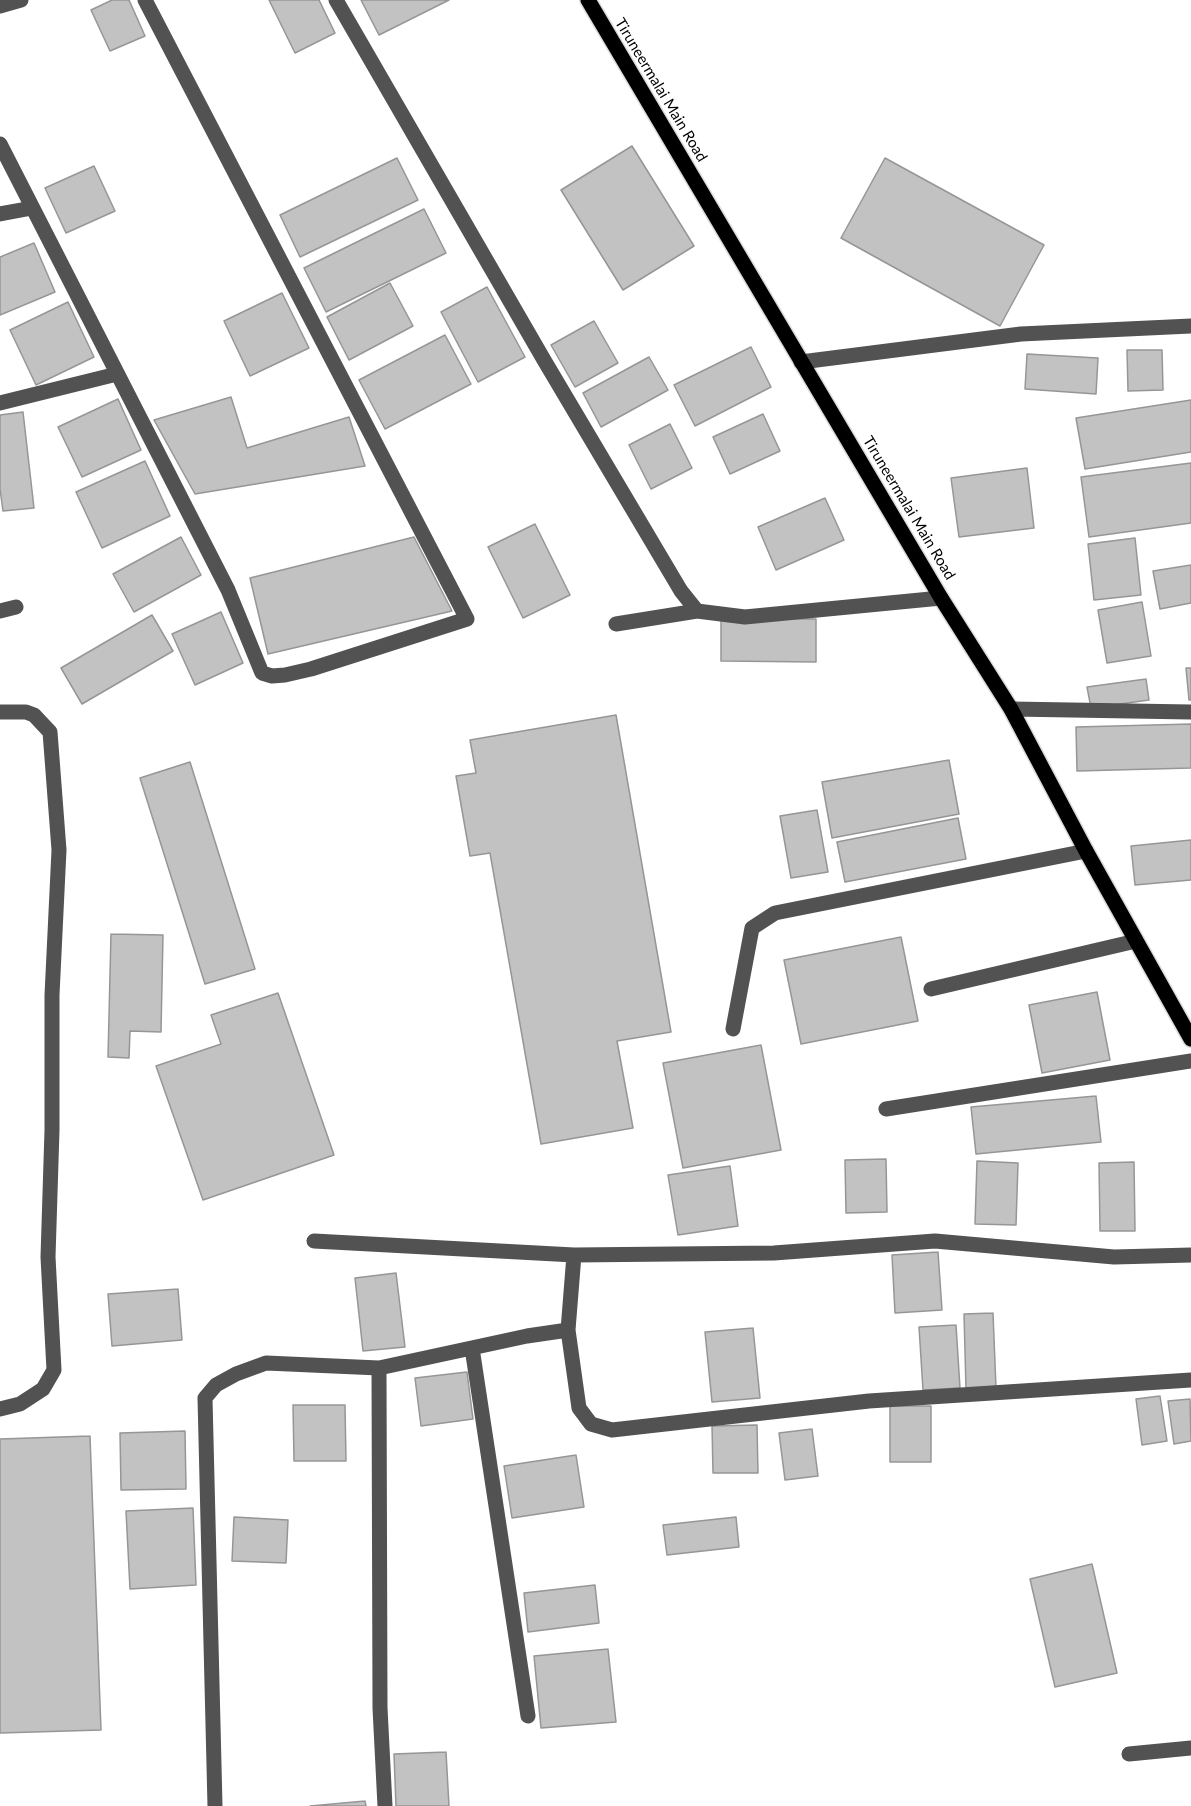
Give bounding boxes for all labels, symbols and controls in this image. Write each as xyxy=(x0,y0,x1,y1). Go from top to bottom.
street label: Tiruneermalai Main Road xyxy=(611,15,711,165)
street label: Tiruneermalai Main Road xyxy=(859,433,959,583)

